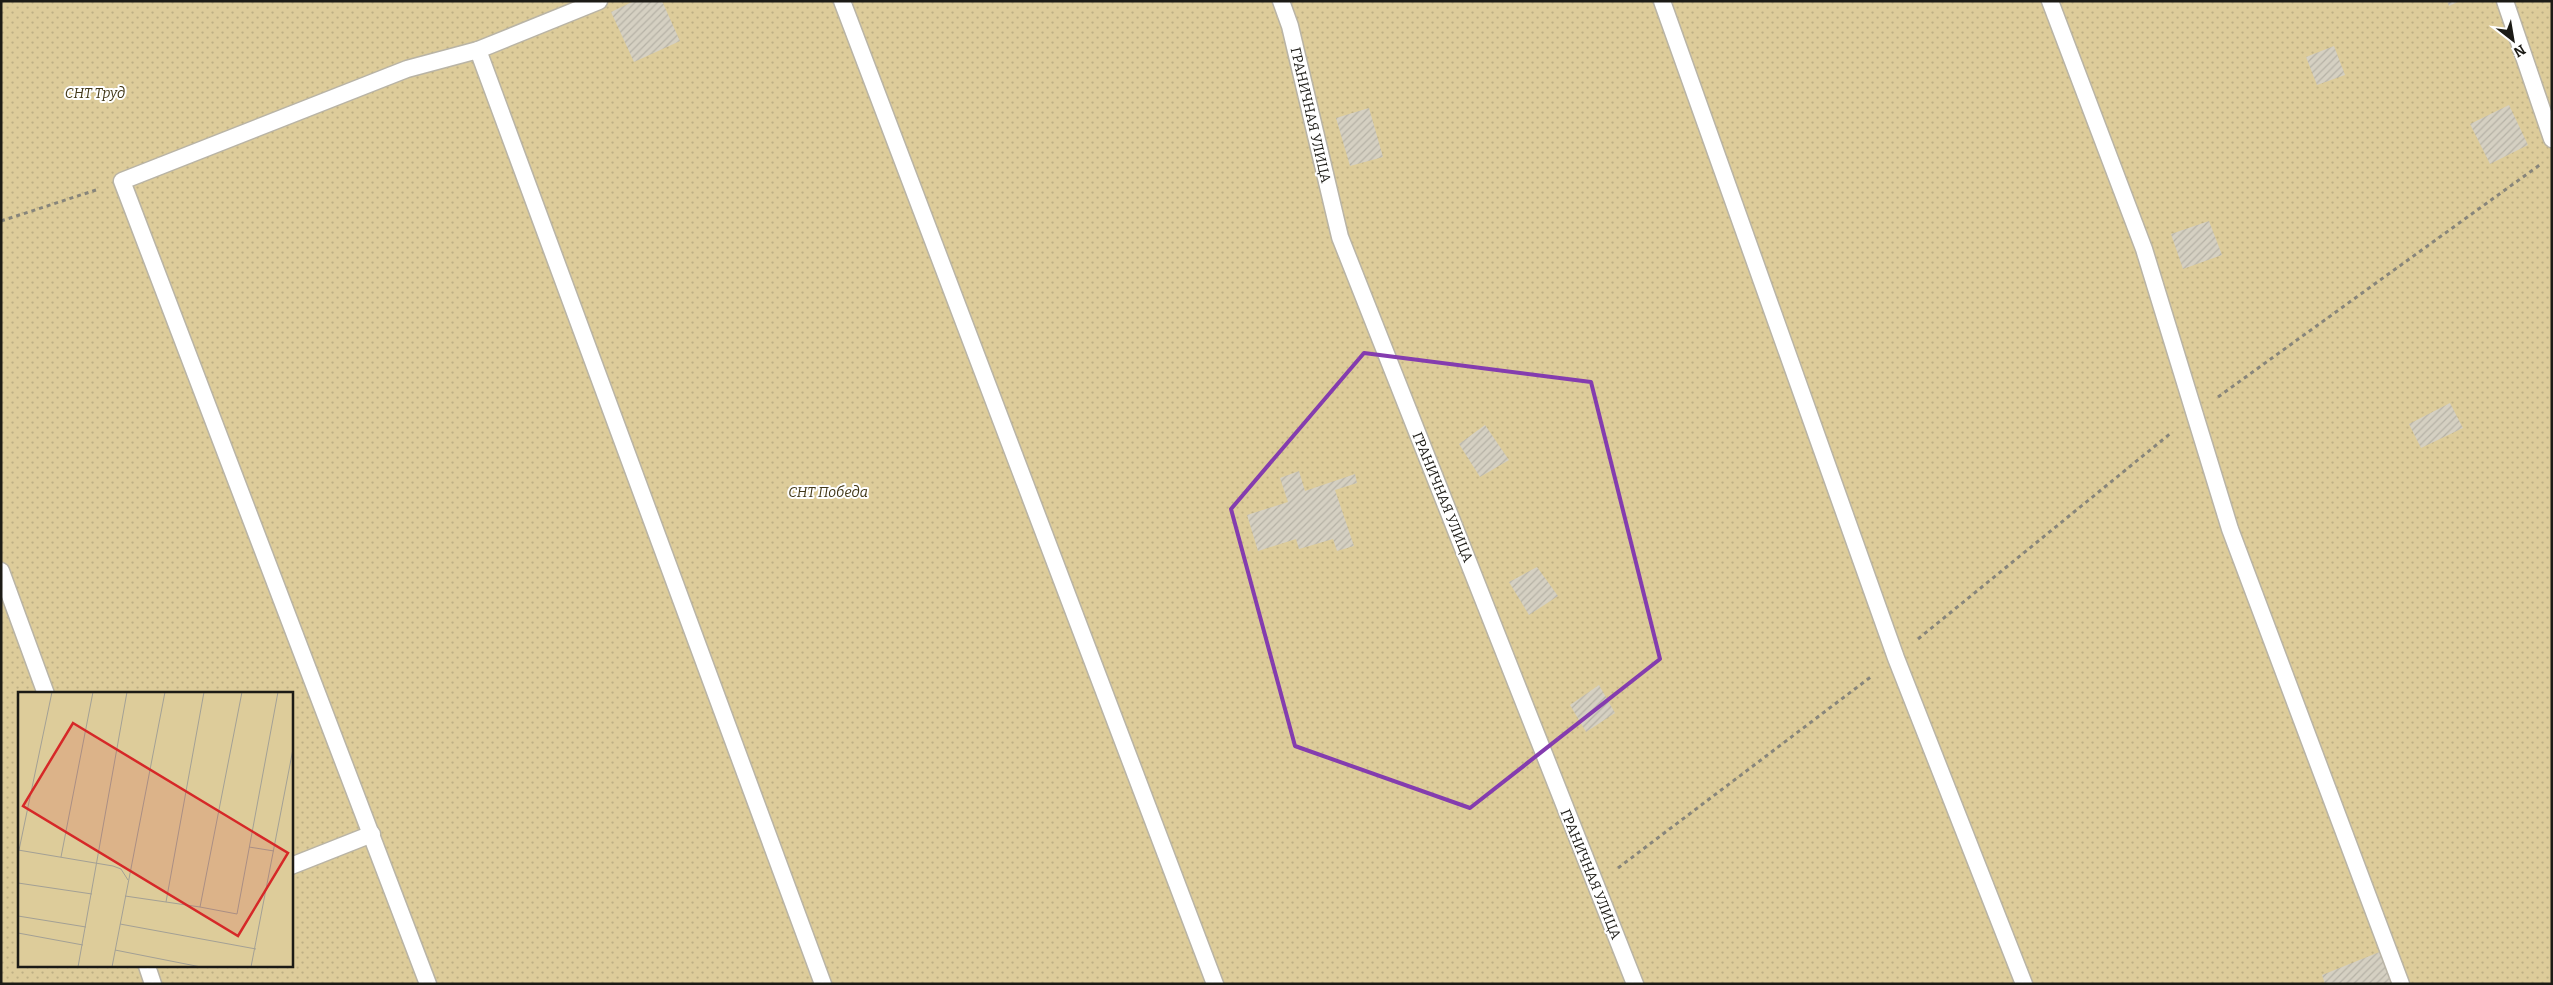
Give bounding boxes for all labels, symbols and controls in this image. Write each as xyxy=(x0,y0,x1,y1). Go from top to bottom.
north arrow xyxy=(2488,15,2538,65)
text: N xyxy=(2510,41,2528,61)
street label: ГРАНИЧНАЯ УЛИЦА xyxy=(1287,46,1334,185)
park label: СНТ Труд xyxy=(65,85,125,102)
street label: ГРАНИЧНАЯ УЛИЦА xyxy=(1409,430,1476,565)
park label: СНТ Победа xyxy=(788,484,868,501)
inset map xyxy=(18,692,292,968)
street label: ГРАНИЧНАЯ УЛИЦА xyxy=(1557,807,1624,942)

